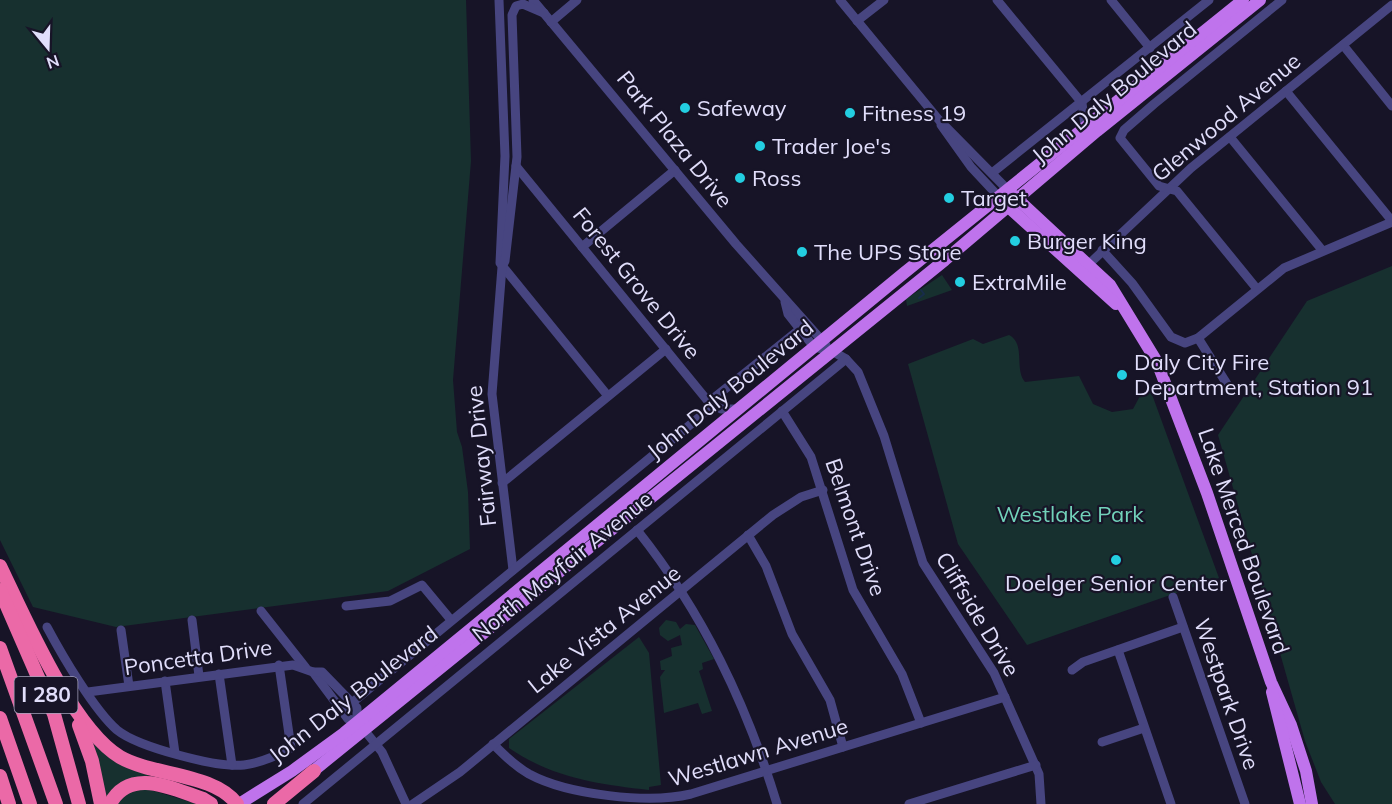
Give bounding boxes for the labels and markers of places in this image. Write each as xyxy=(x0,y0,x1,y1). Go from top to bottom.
place label: Safeway xyxy=(697,94,787,122)
place label: Fitness 19 xyxy=(862,99,966,127)
marker: Safeway xyxy=(678,101,692,115)
marker: Fitness 19 xyxy=(843,106,857,120)
place label: Trader Joe's xyxy=(772,132,891,160)
marker: Trader Joe's xyxy=(753,139,767,153)
place label: Ross xyxy=(752,164,801,192)
marker: Ross xyxy=(733,171,747,185)
place label: Target xyxy=(961,184,1027,212)
marker: Target xyxy=(942,191,956,205)
place label: Burger King xyxy=(1027,227,1147,255)
marker: Burger King xyxy=(1008,234,1022,248)
place label: The UPS Store xyxy=(814,238,961,266)
marker: The UPS Store xyxy=(795,245,809,259)
place label: ExtraMile xyxy=(972,268,1067,296)
marker: ExtraMile xyxy=(953,275,967,289)
place label: Daly City Fire Department, Station 91 xyxy=(1134,348,1373,401)
marker: Daly City Fire Department, Station 91 xyxy=(1115,368,1129,382)
marker: Doelger Senior Center xyxy=(1109,553,1123,567)
place label: Doelger Senior Center xyxy=(1005,569,1227,597)

